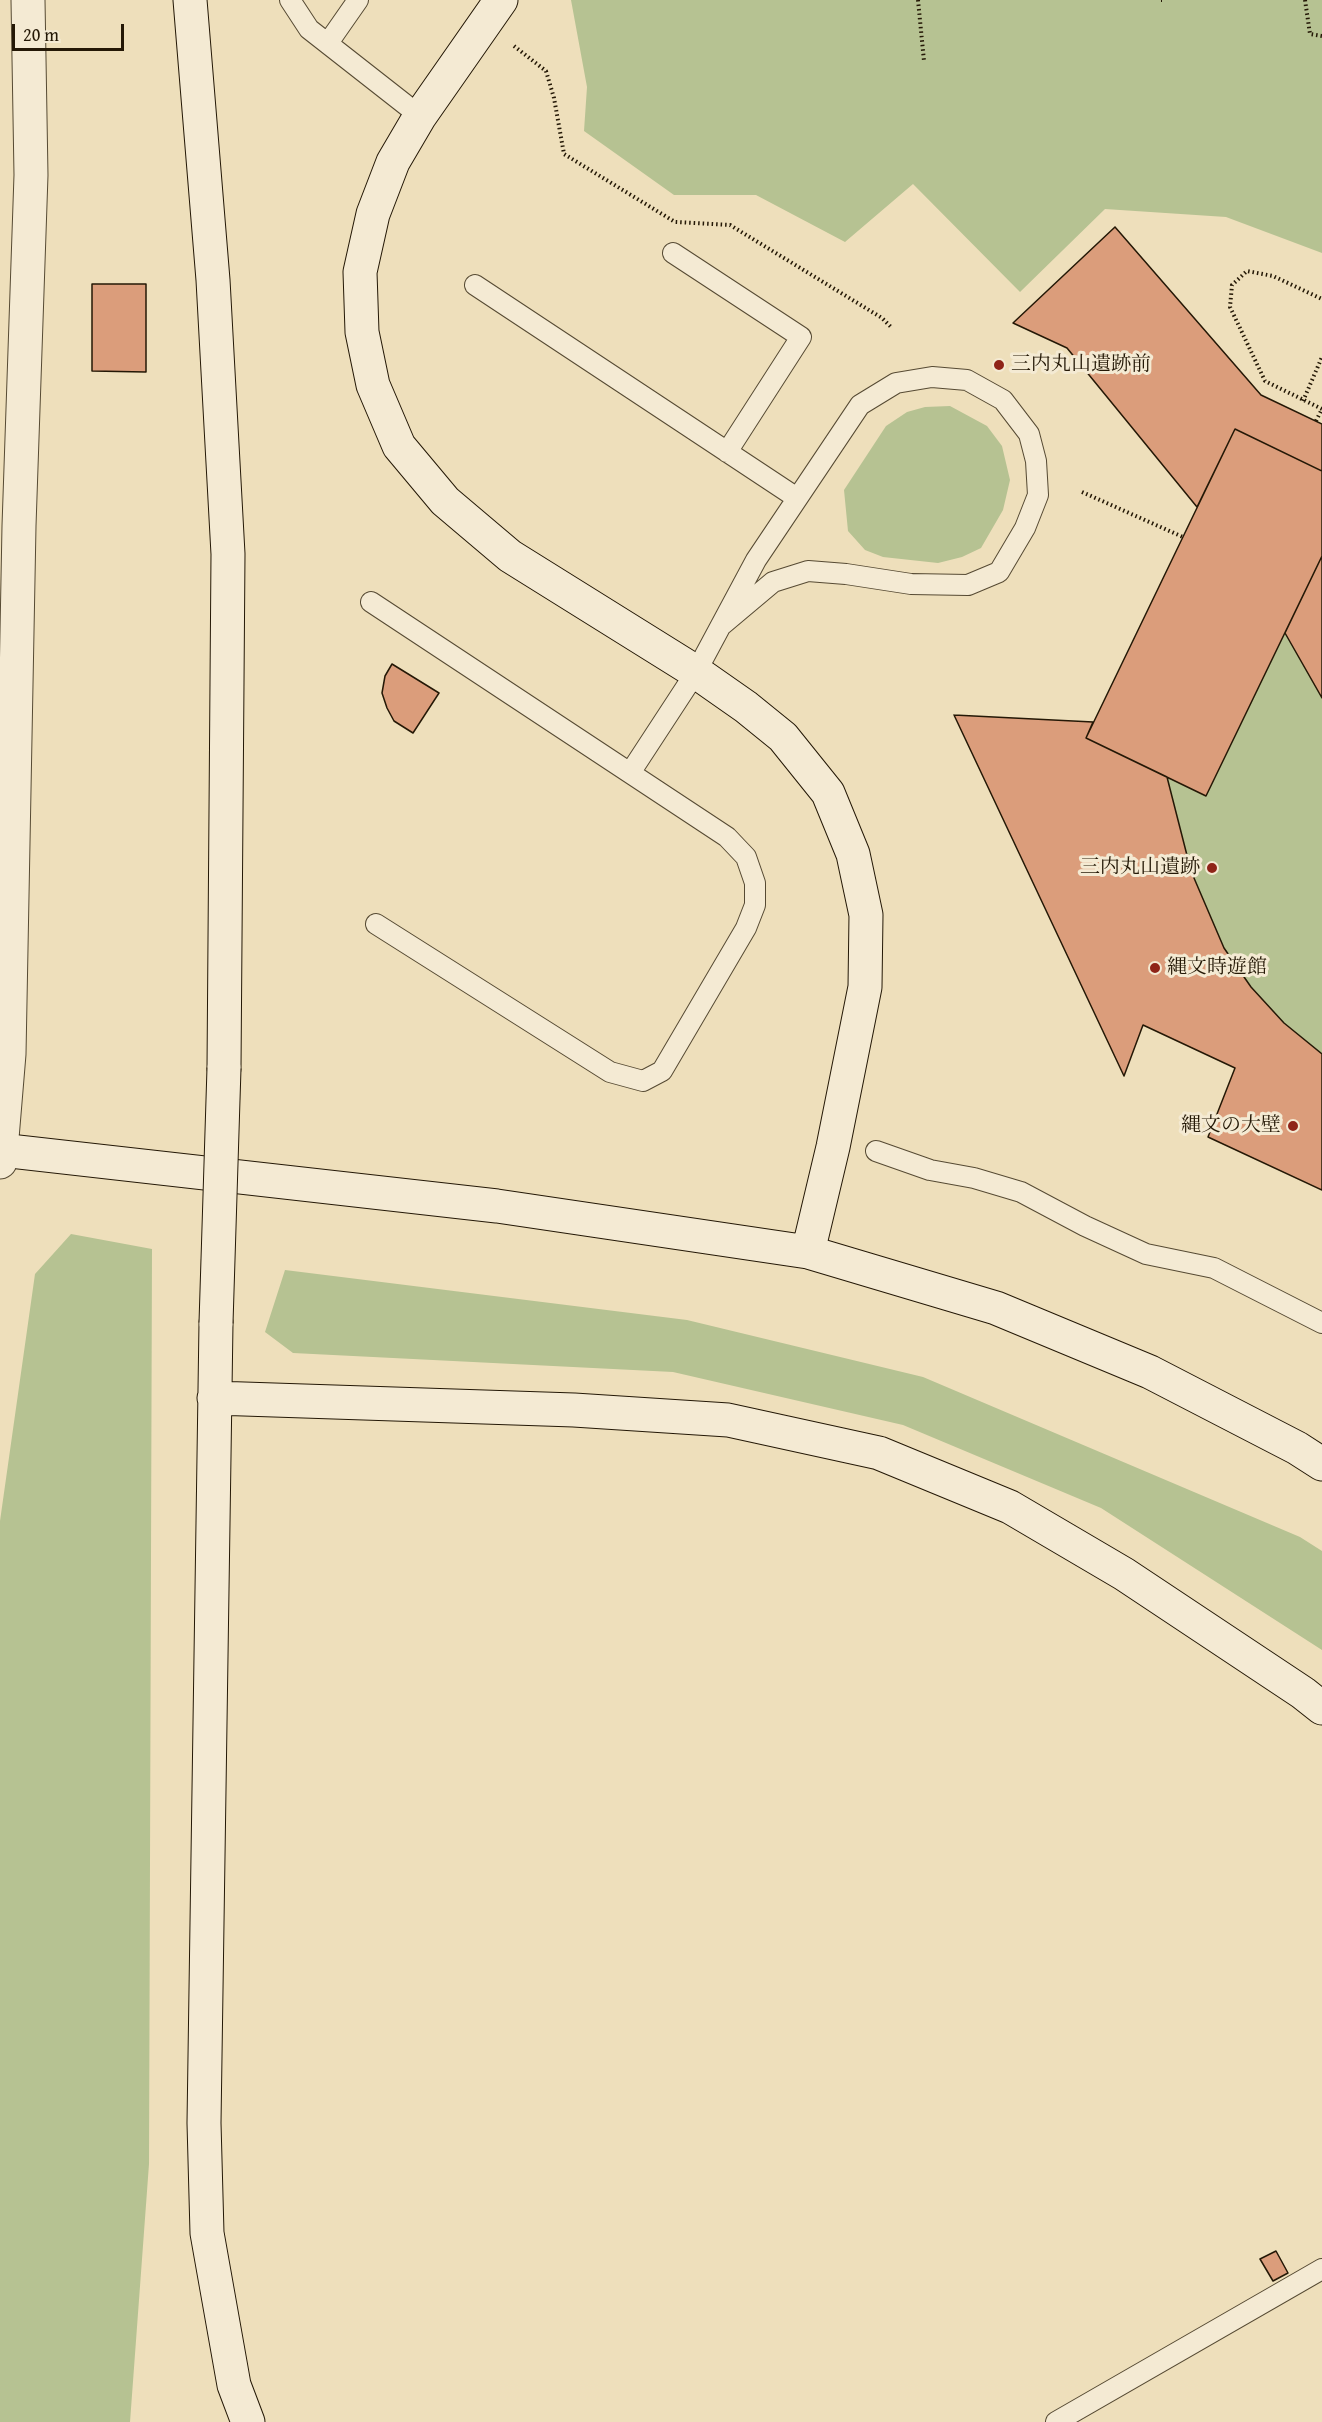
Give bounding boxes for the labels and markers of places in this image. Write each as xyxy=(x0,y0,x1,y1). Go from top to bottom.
place label: 三内丸山遺跡前 xyxy=(1011,353,1151,377)
marker: 三内丸山遺跡前 xyxy=(992,358,1006,372)
place label: 三内丸山遺跡 xyxy=(1080,856,1200,880)
marker: 三内丸山遺跡 xyxy=(1205,861,1219,875)
place label: 縄文時遊館 xyxy=(1167,956,1267,980)
marker: 縄文時遊館 xyxy=(1148,961,1162,975)
place label: 縄文の大壁 xyxy=(1181,1114,1281,1138)
marker: 縄文の大壁 xyxy=(1286,1119,1300,1133)

